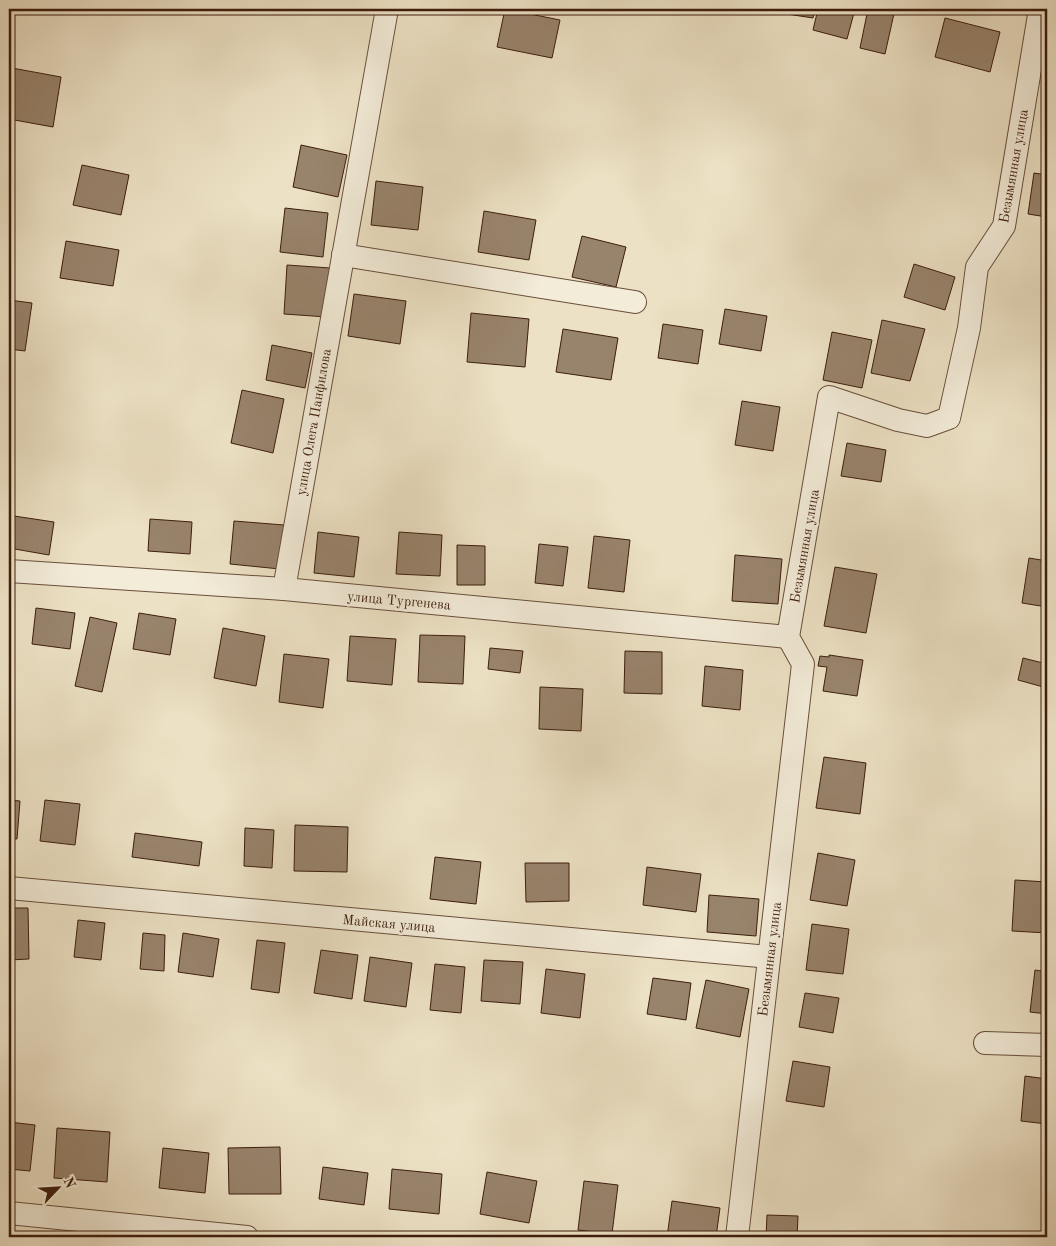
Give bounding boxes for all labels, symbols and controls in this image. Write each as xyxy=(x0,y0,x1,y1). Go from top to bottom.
street label: Безымянная улица xyxy=(997,108,1031,224)
street label: улица Олега Панфилова xyxy=(294,347,335,497)
street label: Безымянная улица xyxy=(788,488,822,604)
street label: улица Тургенева xyxy=(347,589,451,613)
street label: Безымянная улица xyxy=(756,901,784,1017)
street label: Майская улица xyxy=(342,913,436,935)
north arrow xyxy=(32,1164,82,1214)
text: N xyxy=(60,1175,78,1191)

